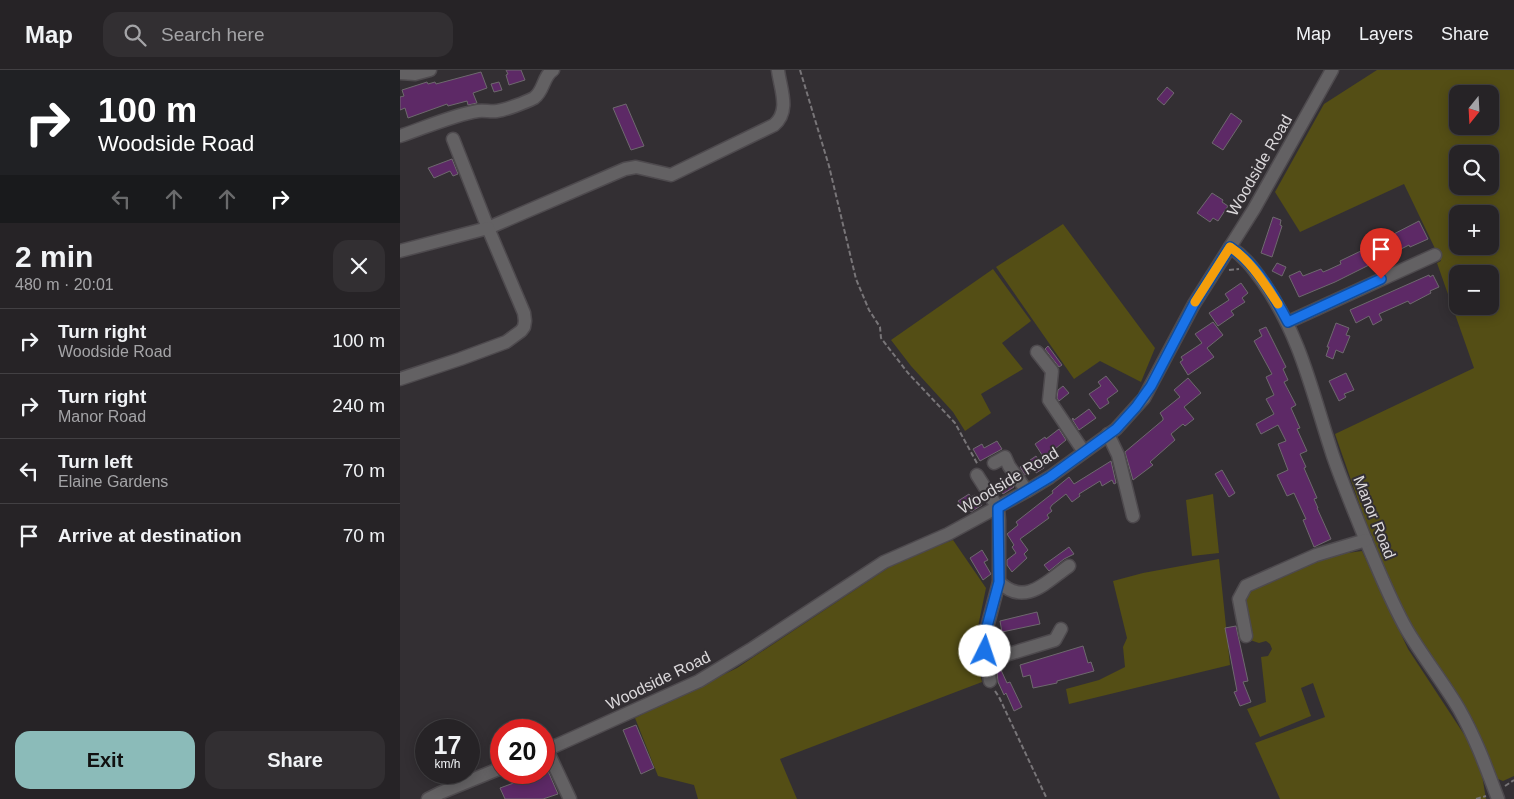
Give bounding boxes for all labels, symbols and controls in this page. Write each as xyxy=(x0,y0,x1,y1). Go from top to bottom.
search box xyxy=(103,12,453,57)
text: Map xyxy=(25,21,73,48)
icon: search xyxy=(121,21,149,49)
text: Search here xyxy=(161,24,265,45)
text: Map xyxy=(1296,24,1331,44)
text: Layers xyxy=(1359,24,1413,44)
text: Share xyxy=(1441,24,1489,44)
north arrow xyxy=(1449,85,1499,135)
map controls xyxy=(1449,85,1499,315)
icon: right xyxy=(15,90,80,155)
text: 100 m xyxy=(98,90,197,129)
street label: Woodside Road xyxy=(1224,112,1295,219)
text: Woodside Road xyxy=(98,131,254,156)
button: search xyxy=(1449,145,1499,195)
icon: left xyxy=(107,185,135,213)
icon: ahead xyxy=(160,185,188,213)
icon: ahead xyxy=(213,185,241,213)
icon: right xyxy=(266,185,294,213)
button: + xyxy=(1449,205,1499,255)
pin xyxy=(1360,228,1402,279)
icon: arrive xyxy=(1367,235,1395,263)
text: 2 min xyxy=(15,240,93,273)
button: close xyxy=(333,240,385,292)
button: − xyxy=(1449,265,1499,315)
text: 480 m · 20:01 xyxy=(15,276,114,293)
text: Turn right xyxy=(58,321,146,342)
icon: right xyxy=(15,327,43,355)
text: 100 m xyxy=(332,330,385,351)
text: Woodside Road xyxy=(58,343,172,360)
text: Turn right xyxy=(58,386,146,407)
icon: right xyxy=(15,392,43,420)
text: 240 m xyxy=(332,395,385,416)
text: Manor Road xyxy=(58,408,146,425)
street label: Woodside Road xyxy=(955,444,1061,517)
text: Turn left xyxy=(58,451,133,472)
icon: left xyxy=(15,457,43,485)
text: 70 m xyxy=(343,460,385,481)
text: Elaine Gardens xyxy=(58,473,168,490)
street label: Manor Road xyxy=(1350,473,1399,561)
icon: arrive xyxy=(15,522,43,550)
text: Arrive at destination xyxy=(58,525,242,546)
text: 70 m xyxy=(343,525,385,546)
position arrow xyxy=(958,624,1010,676)
street label: Woodside Road xyxy=(603,648,713,713)
speed limit sign: 20 xyxy=(490,719,555,784)
button: Exit xyxy=(15,731,195,789)
button: Share xyxy=(205,731,385,789)
text: 17 xyxy=(434,731,461,759)
text: km/h xyxy=(434,757,461,771)

